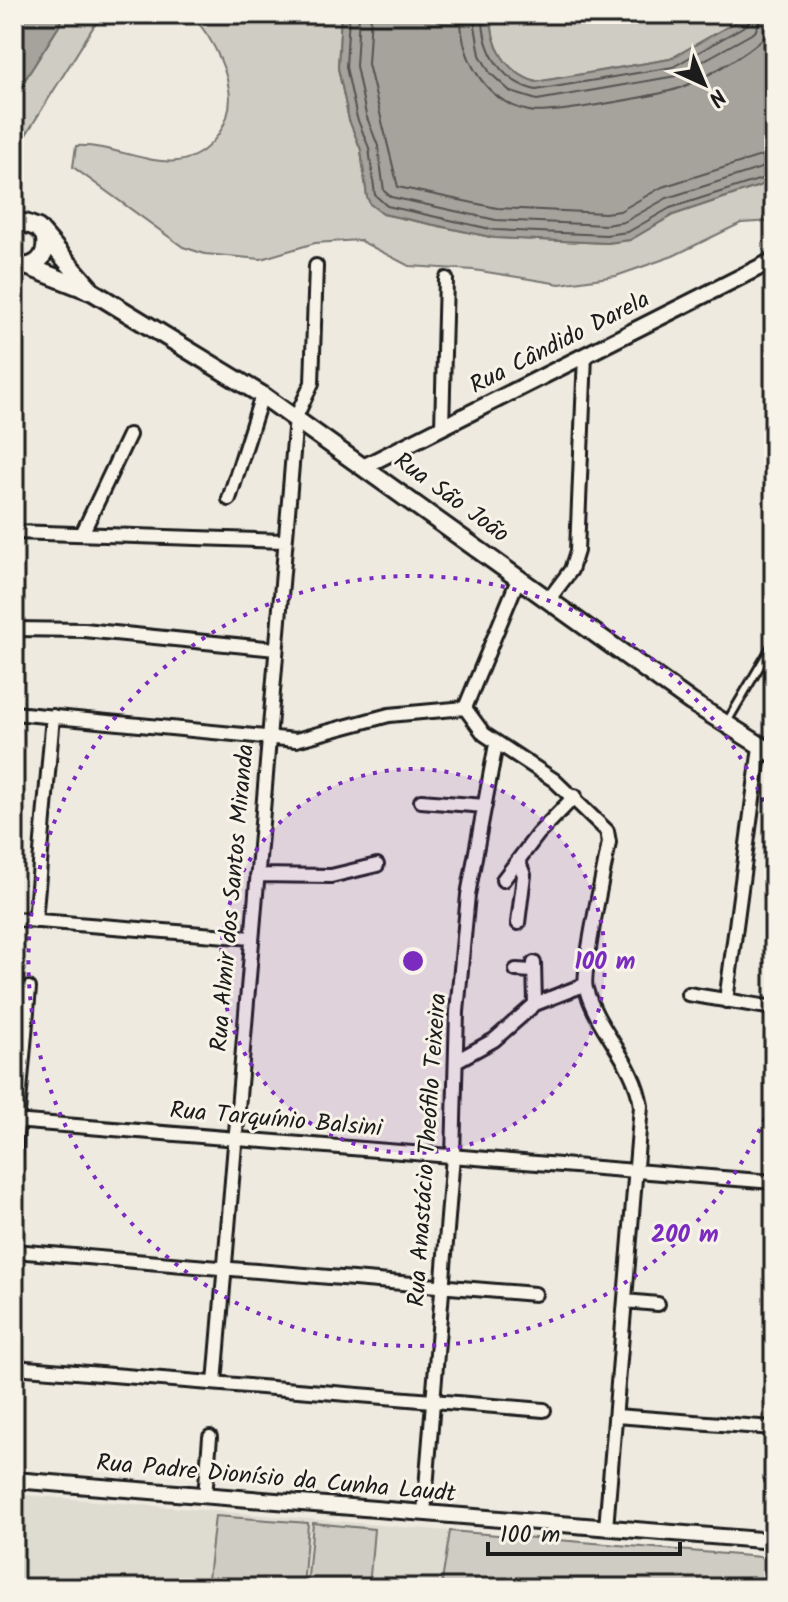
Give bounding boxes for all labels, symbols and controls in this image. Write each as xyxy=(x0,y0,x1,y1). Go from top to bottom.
north arrow xyxy=(664,44,744,124)
text: N xyxy=(699,79,733,114)
street label: Rua Cândido Darela xyxy=(463,281,657,405)
street label: Rua São João xyxy=(385,442,517,554)
street label: Rua Almir dos Santos Miranda xyxy=(200,743,266,1053)
text: 100 m xyxy=(575,943,635,982)
centre of rings xyxy=(399,947,427,975)
street label: Rua Anastácio Theófilo Teixeira xyxy=(398,992,458,1308)
street label: Rua Tarquínio Balsini xyxy=(168,1091,385,1149)
text: 200 m xyxy=(651,1216,719,1255)
street label: Rua Padre Dionísio da Cunha Laudt xyxy=(95,1444,458,1514)
scale bar xyxy=(488,1506,680,1556)
text: 100 m xyxy=(500,1516,560,1555)

